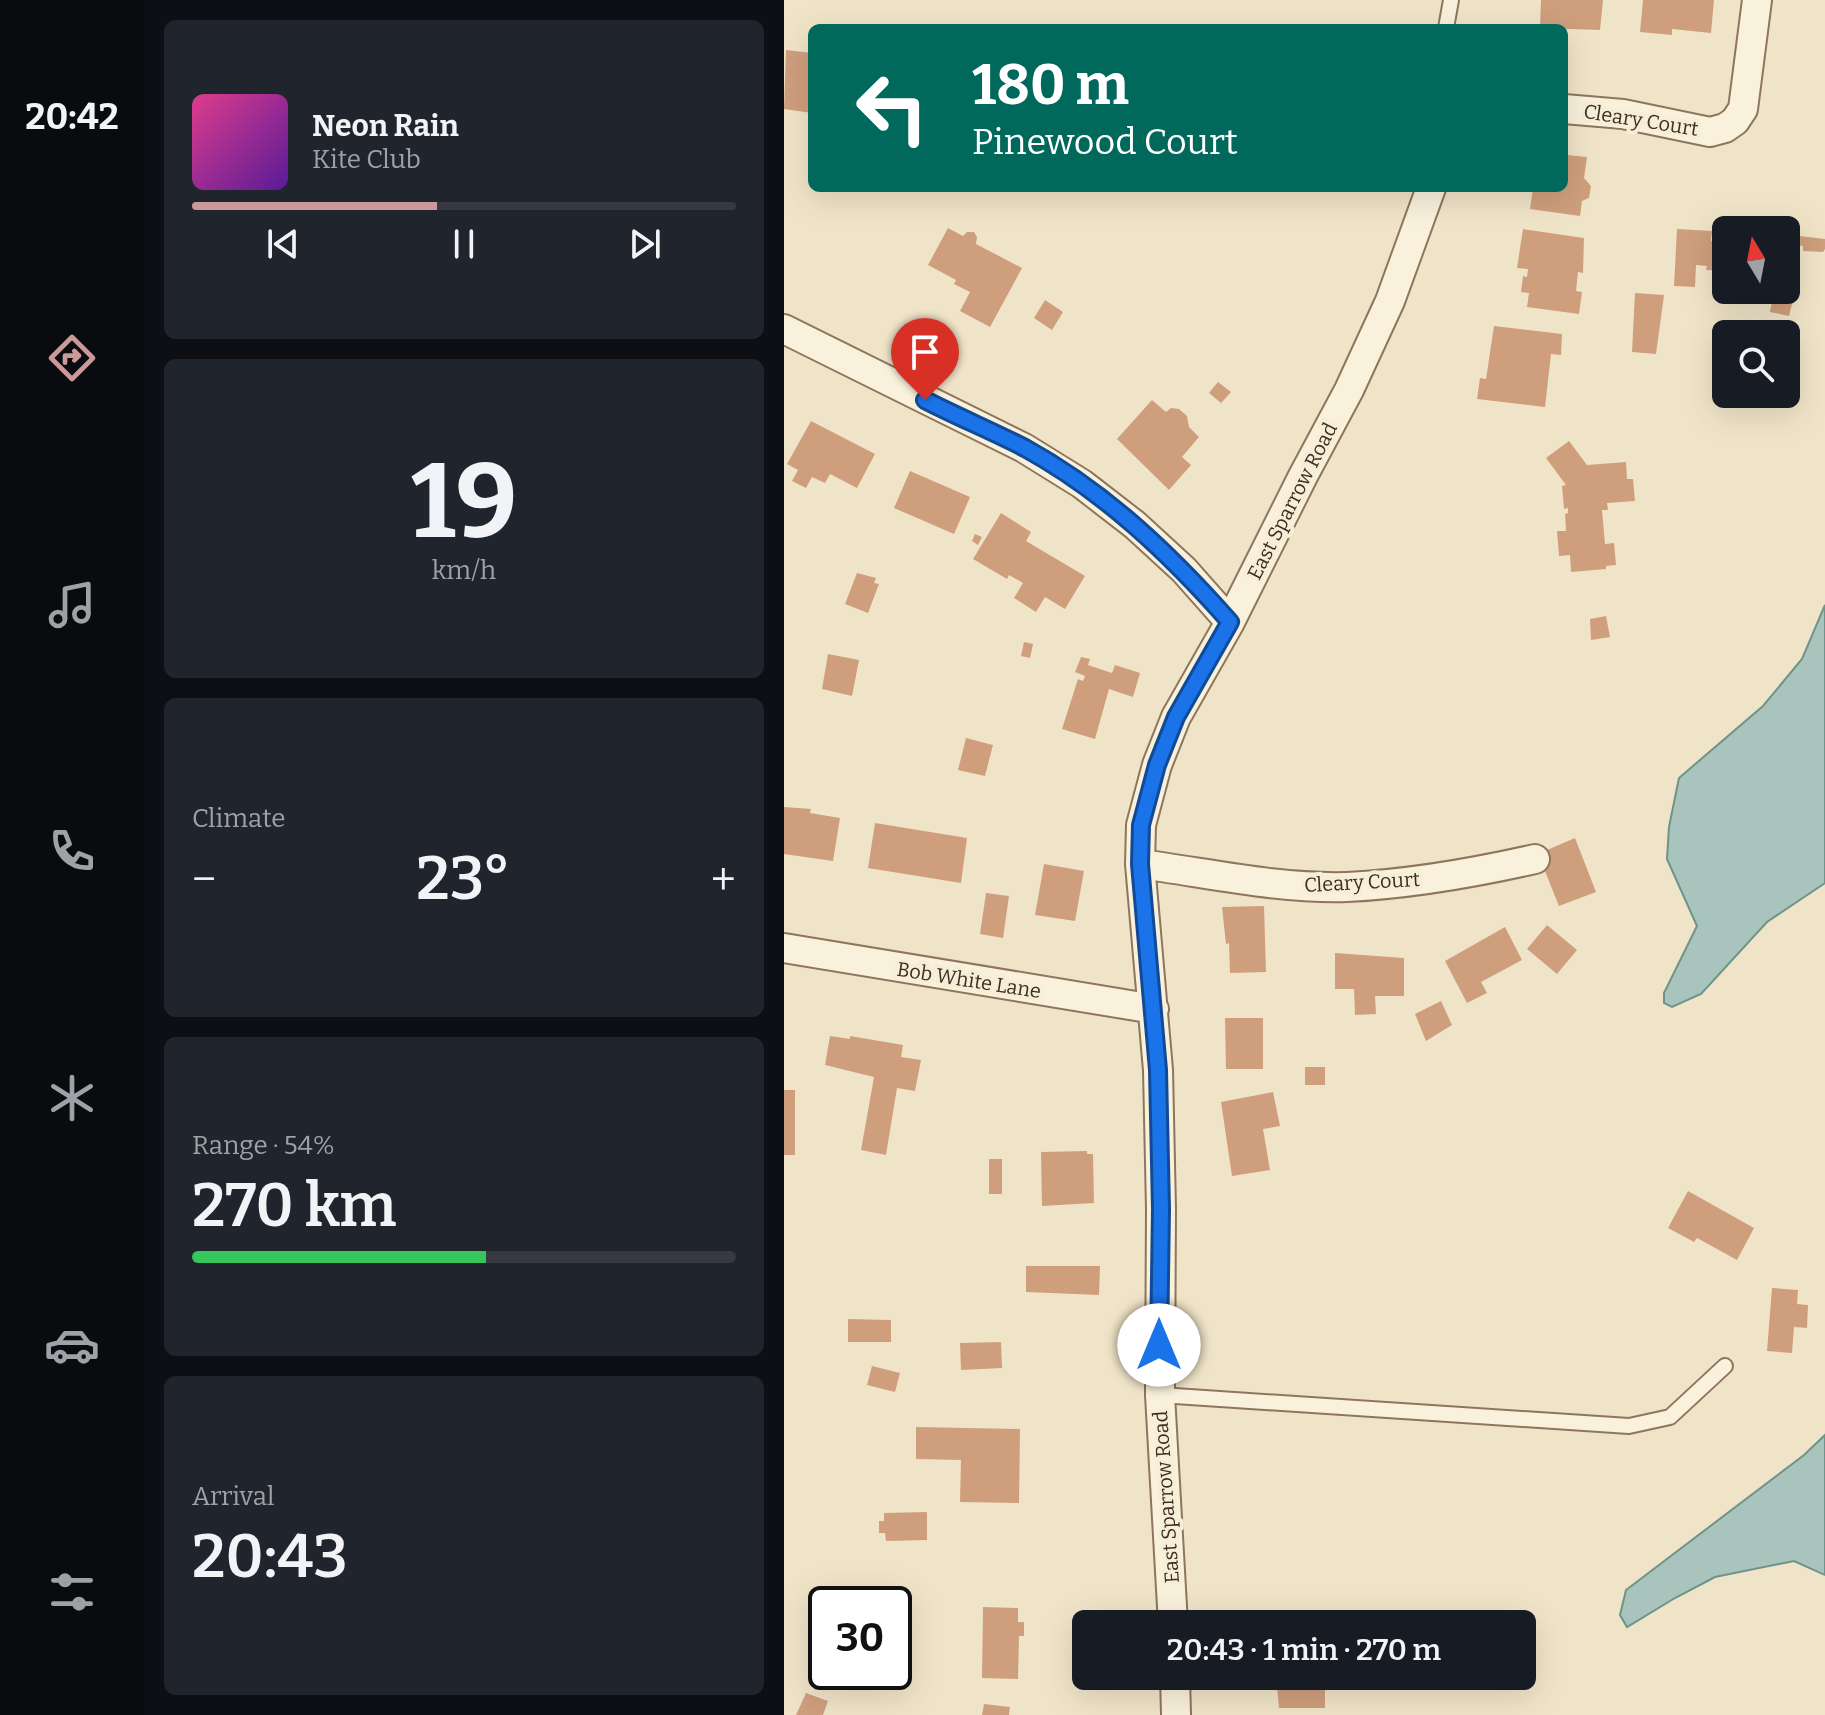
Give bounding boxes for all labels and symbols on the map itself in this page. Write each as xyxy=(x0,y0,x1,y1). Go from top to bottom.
street label: Cleary Court xyxy=(1582,99,1700,141)
north arrow xyxy=(1712,216,1800,304)
pin xyxy=(891,318,959,400)
street label: East Sparrow Road xyxy=(1242,418,1342,584)
street label: Cleary Court xyxy=(1303,867,1421,897)
street label: Bob White Lane xyxy=(895,957,1043,1003)
position arrow xyxy=(1117,1303,1201,1387)
street label: East Sparrow Road xyxy=(1148,1410,1184,1584)
speed limit sign: 30 xyxy=(808,1586,912,1690)

